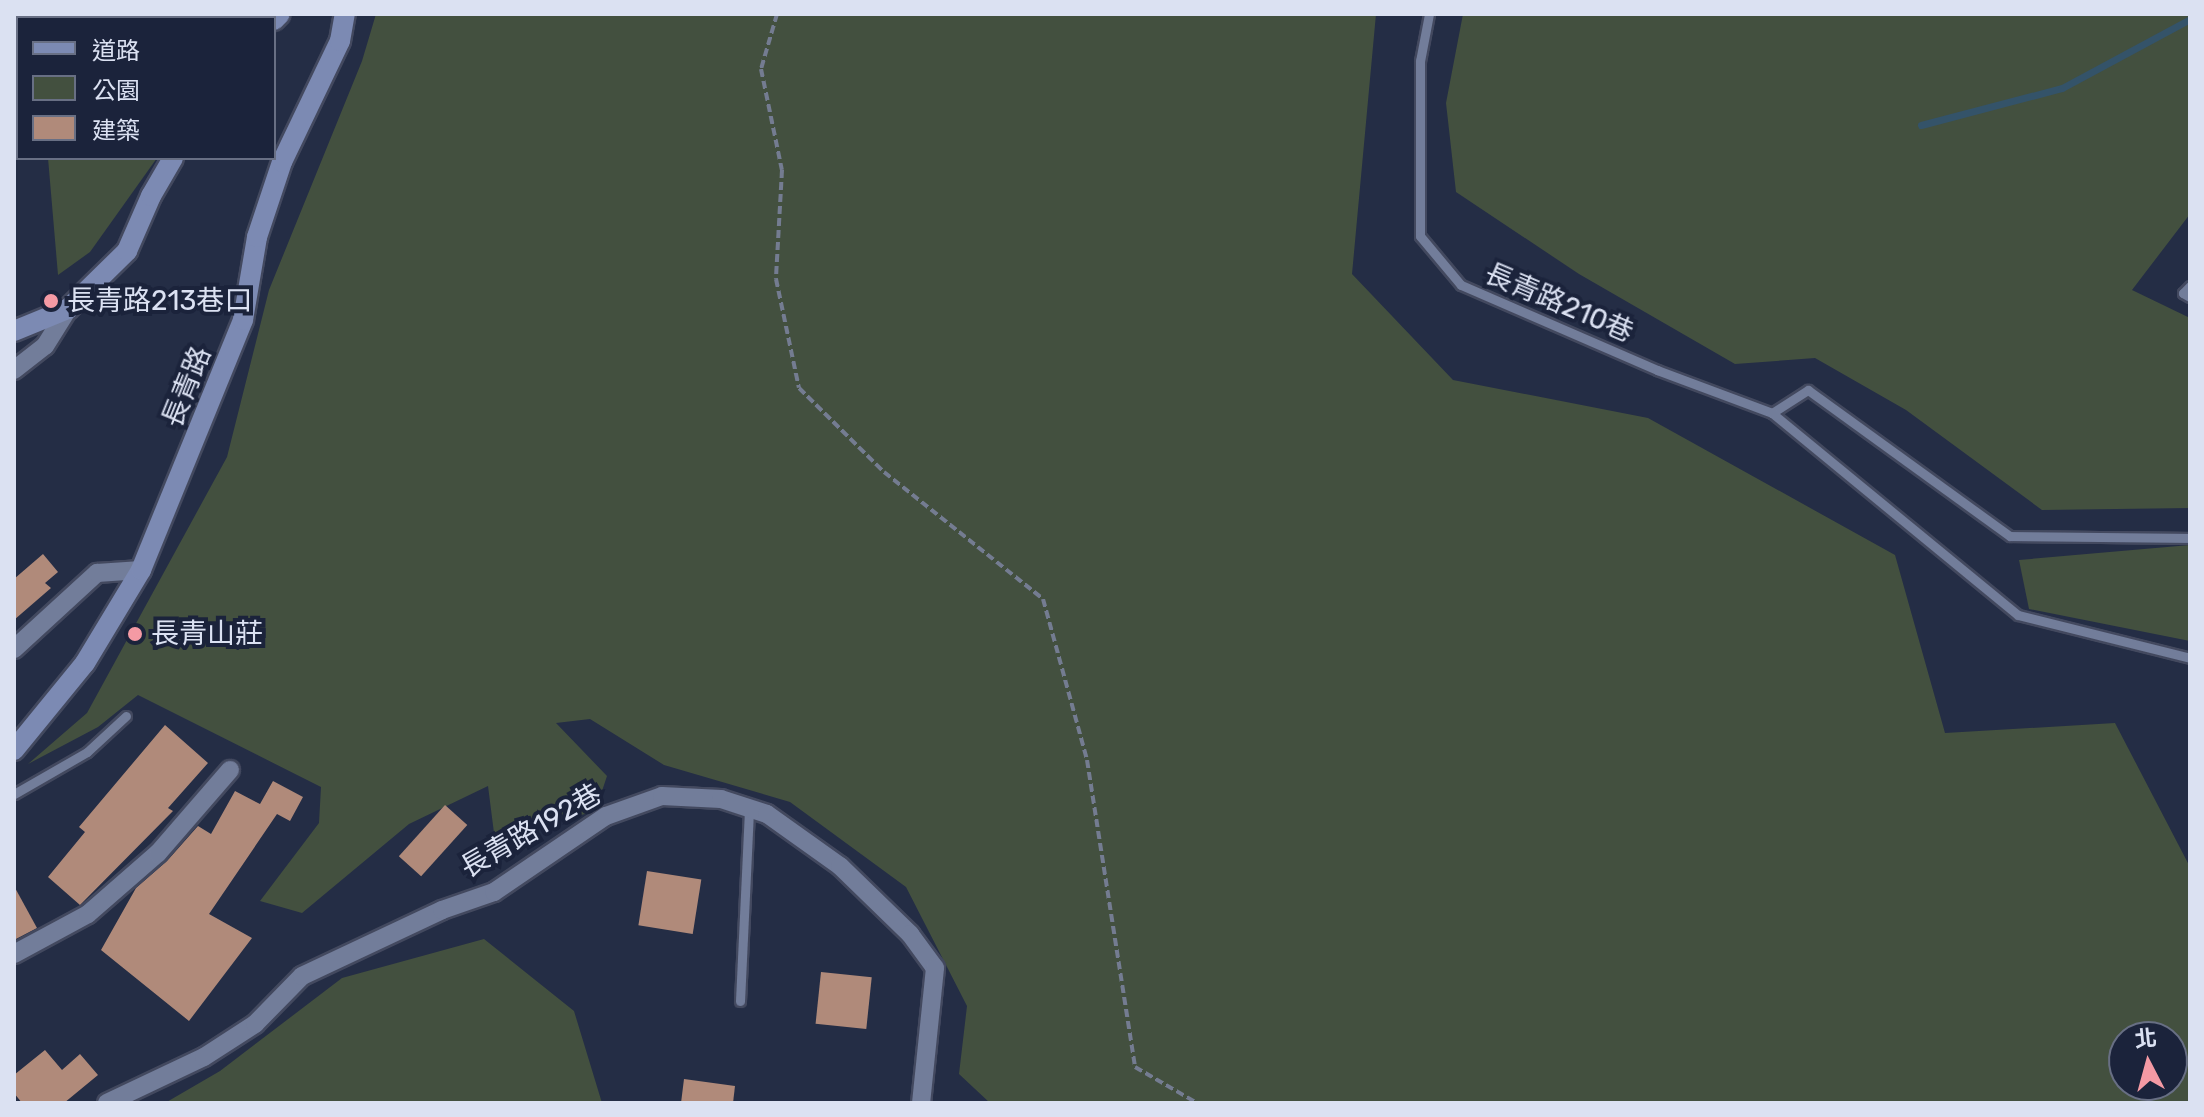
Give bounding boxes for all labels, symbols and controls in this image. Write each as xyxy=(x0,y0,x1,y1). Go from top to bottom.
legend xyxy=(16,16,276,160)
text: 道路 xyxy=(92,37,140,65)
text: 公園 xyxy=(92,77,140,105)
text: 建築 xyxy=(92,117,140,145)
street label: 長青路210巷 xyxy=(1480,257,1638,349)
place label: 長青路213巷口 xyxy=(67,284,252,318)
marker: 長青路213巷口 xyxy=(42,292,60,310)
street label: 長青路 xyxy=(156,342,218,432)
place label: 長青山莊 xyxy=(151,617,263,651)
marker: 長青山莊 xyxy=(126,625,144,643)
street label: 長青路192巷 xyxy=(455,777,607,885)
north arrow xyxy=(2108,1021,2188,1101)
text: 北 xyxy=(2133,1024,2158,1053)

